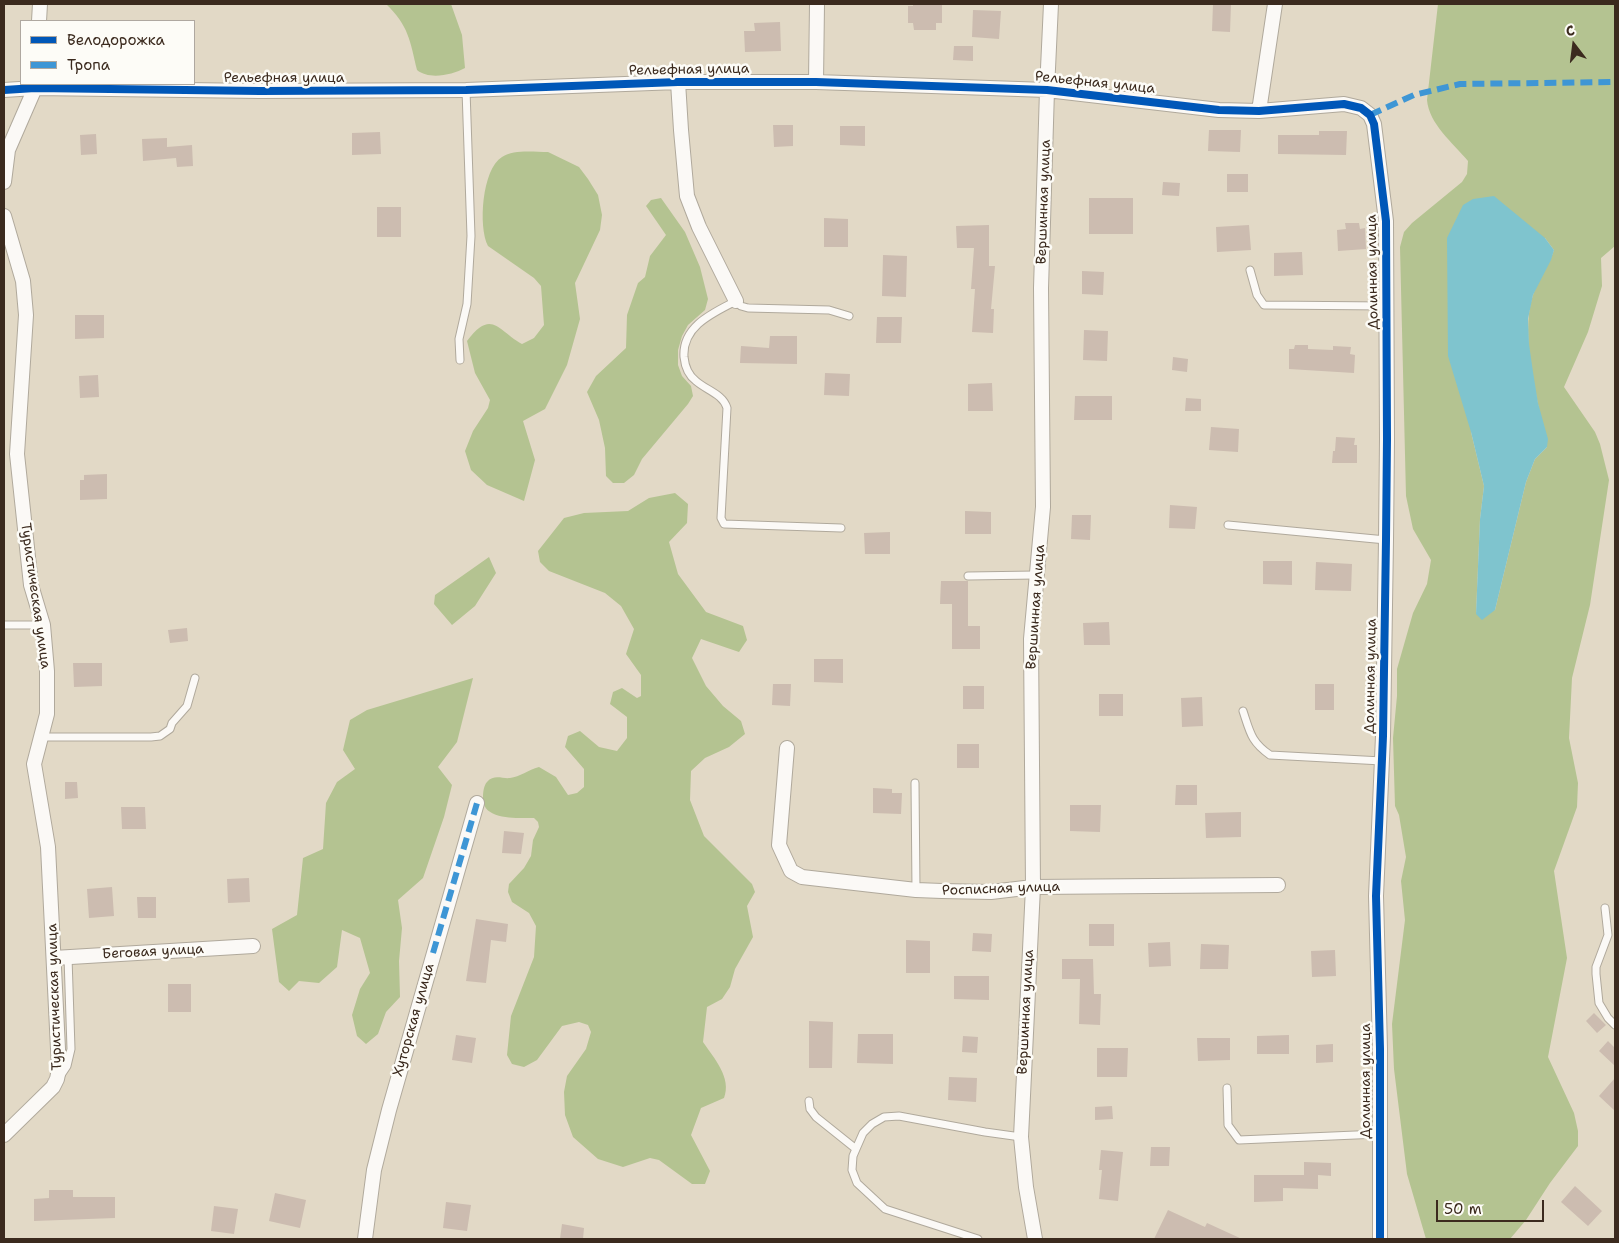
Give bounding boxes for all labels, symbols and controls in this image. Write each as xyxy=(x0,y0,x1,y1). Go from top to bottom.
legend xyxy=(20,20,195,85)
north arrow xyxy=(1549,20,1599,70)
text: С xyxy=(1564,21,1577,40)
text: Велодорожка xyxy=(67,30,165,50)
text: Тропа xyxy=(67,55,110,75)
street label: Рельефная улица xyxy=(629,61,749,79)
street label: Рельефная улица xyxy=(1034,68,1156,98)
street label: Рельефная улица xyxy=(224,70,344,86)
street label: Вершинная улица xyxy=(1033,139,1055,265)
street label: Долинная улица xyxy=(1364,214,1382,330)
street label: Туристическая улица xyxy=(16,522,54,670)
street label: Вершинная улица xyxy=(1023,544,1049,670)
street label: Долинная улица xyxy=(1362,618,1380,734)
street label: Росписная улица xyxy=(942,879,1060,899)
street label: Туристическая улица xyxy=(44,923,66,1071)
street label: Беговая улица xyxy=(102,941,204,963)
street label: Вершинная улица xyxy=(1014,949,1038,1075)
street label: Хуторская улица xyxy=(390,961,438,1079)
street label: Долинная улица xyxy=(1358,1023,1374,1139)
scale bar xyxy=(1439,1190,1546,1222)
text: 50 m xyxy=(1444,1199,1482,1219)

